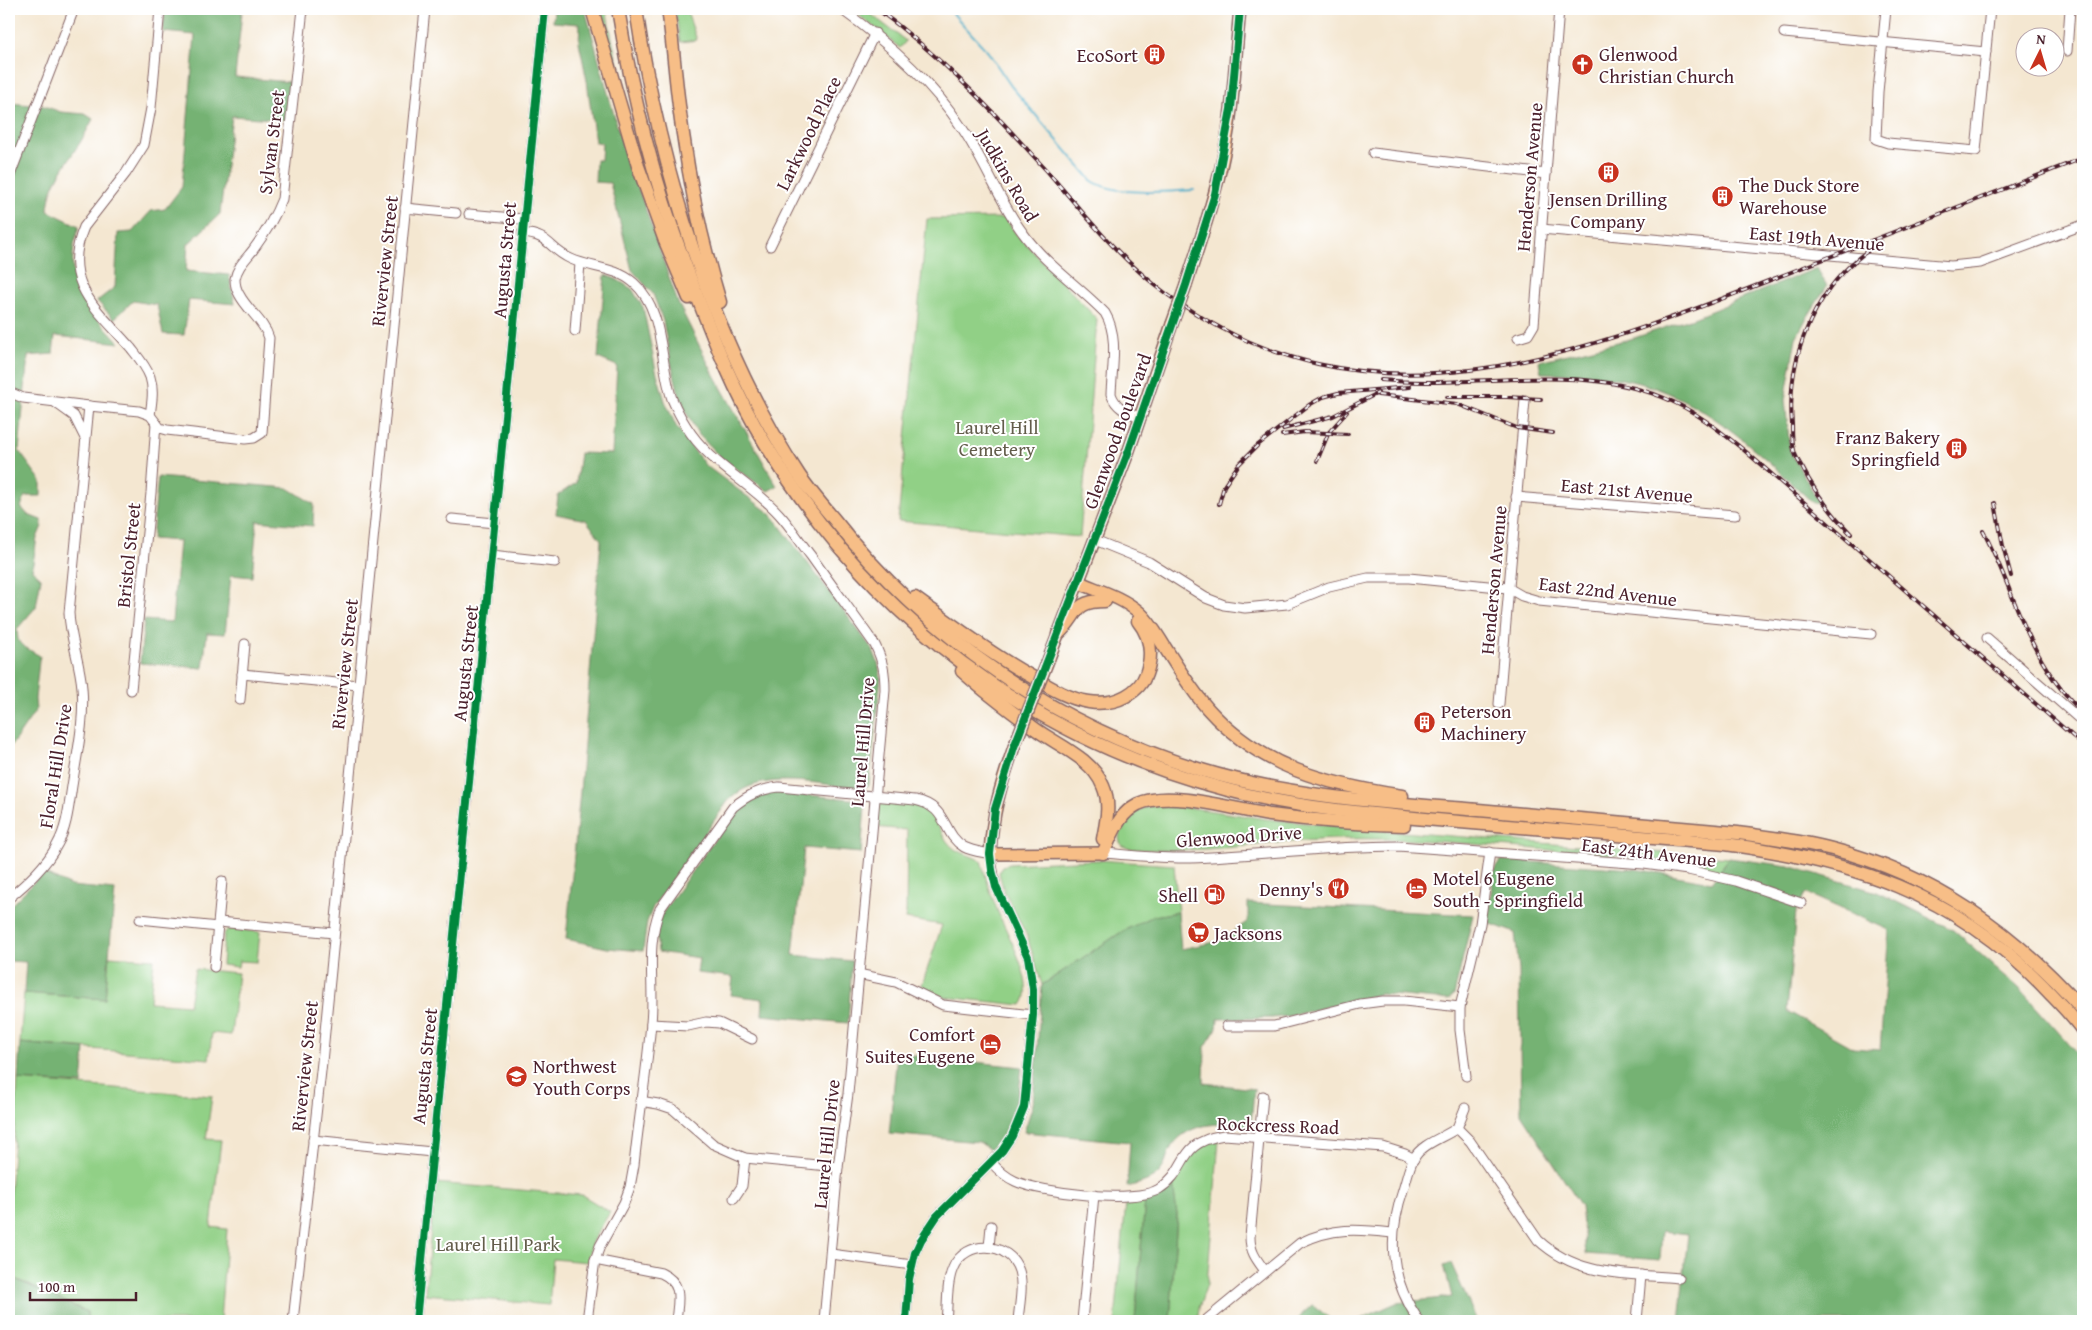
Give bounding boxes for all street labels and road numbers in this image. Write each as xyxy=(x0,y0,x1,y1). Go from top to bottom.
street label: Larkwood Place xyxy=(768,71,848,195)
street label: Sylvan Street xyxy=(251,88,291,196)
street label: Henderson Avenue xyxy=(1509,101,1549,253)
street label: Judkins Road xyxy=(969,121,1046,228)
street label: Riverview Street xyxy=(363,194,405,328)
street label: Augusta Street xyxy=(485,200,523,320)
street label: East 19th Avenue xyxy=(1748,218,1886,258)
street label: Glenwood Boulevard xyxy=(1076,348,1158,513)
street label: East 21st Avenue xyxy=(1560,470,1694,510)
street label: Bristol Street xyxy=(109,501,147,609)
street label: Henderson Avenue xyxy=(1473,504,1513,656)
street label: East 22nd Avenue xyxy=(1537,569,1679,613)
street label: Riverview Street xyxy=(323,597,365,731)
street label: Augusta Street xyxy=(445,603,485,723)
street label: Laurel Hill Drive xyxy=(842,676,882,808)
street label: Floral Hill Drive xyxy=(31,702,79,830)
street label: Glenwood Drive xyxy=(1175,818,1303,854)
street label: East 24th Avenue xyxy=(1580,830,1718,874)
street label: Riverview Street xyxy=(283,999,325,1133)
street label: Augusta Street xyxy=(404,1006,444,1126)
street label: Laurel Hill Drive xyxy=(805,1078,847,1210)
street label: Rockcress Road xyxy=(1216,1109,1340,1141)

